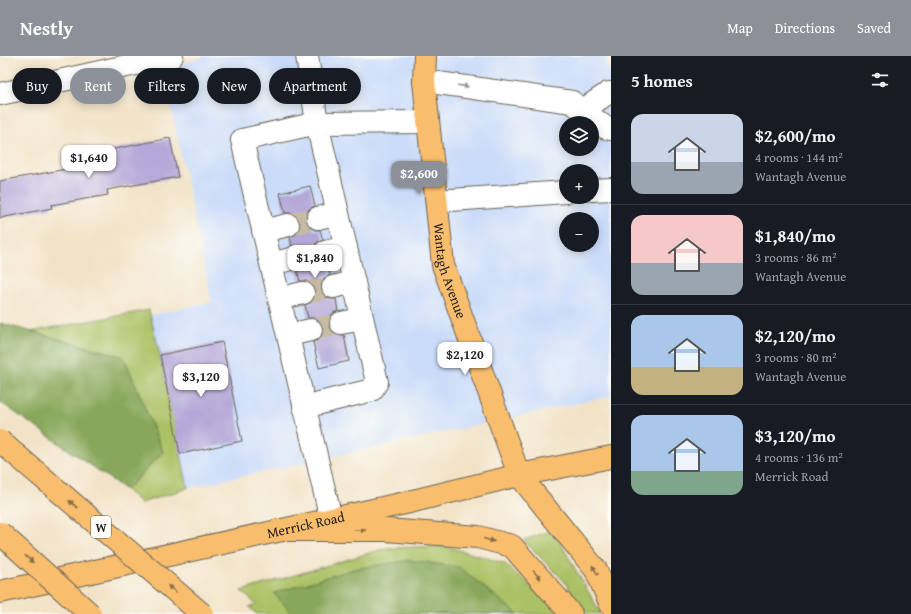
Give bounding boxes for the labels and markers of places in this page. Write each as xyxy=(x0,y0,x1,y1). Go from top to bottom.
pin: $1,640 xyxy=(56,145,122,179)
pin: $2,600 xyxy=(386,161,452,195)
pin: $1,840 xyxy=(282,245,348,279)
pin: $2,120 xyxy=(432,342,498,376)
pin: $3,120 xyxy=(168,364,234,398)

